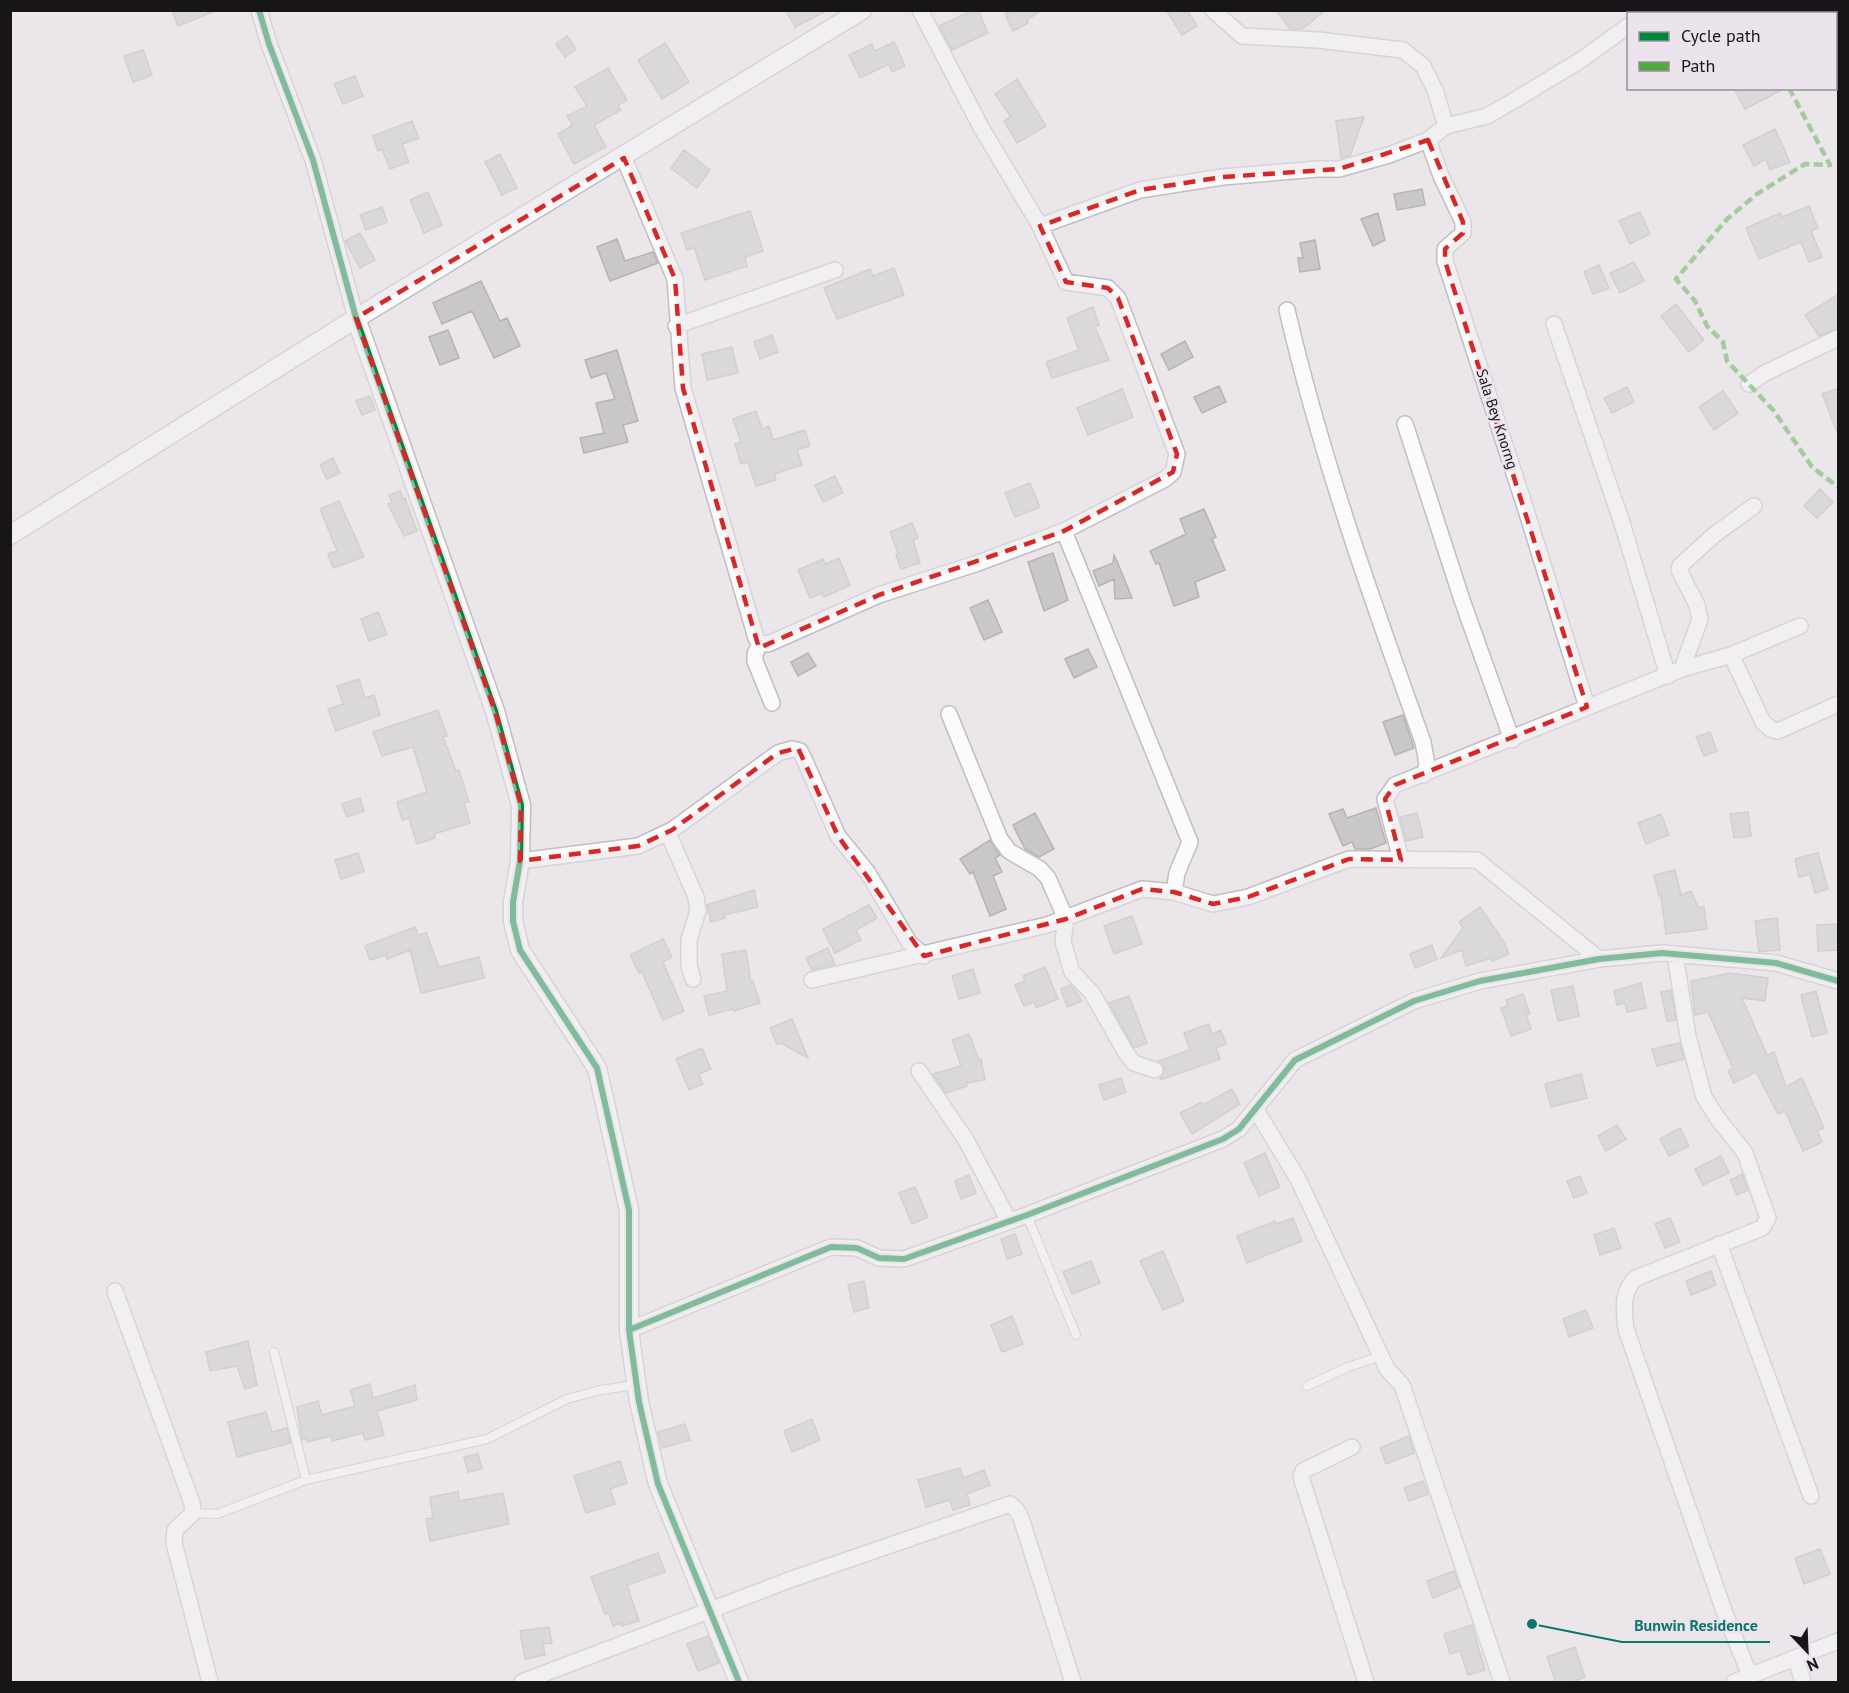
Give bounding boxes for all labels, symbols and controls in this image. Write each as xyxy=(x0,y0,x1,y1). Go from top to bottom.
legend xyxy=(1627,12,1837,90)
text: Cycle path xyxy=(1681,24,1761,47)
text: Path xyxy=(1681,54,1715,77)
street label: Sala Bey Knorng xyxy=(1472,366,1523,471)
callout: Bunwin Residence xyxy=(1622,1608,1770,1642)
text: Bunwin Residence xyxy=(1634,1615,1758,1635)
north arrow xyxy=(1777,1621,1837,1681)
text: N xyxy=(1804,1654,1822,1676)

